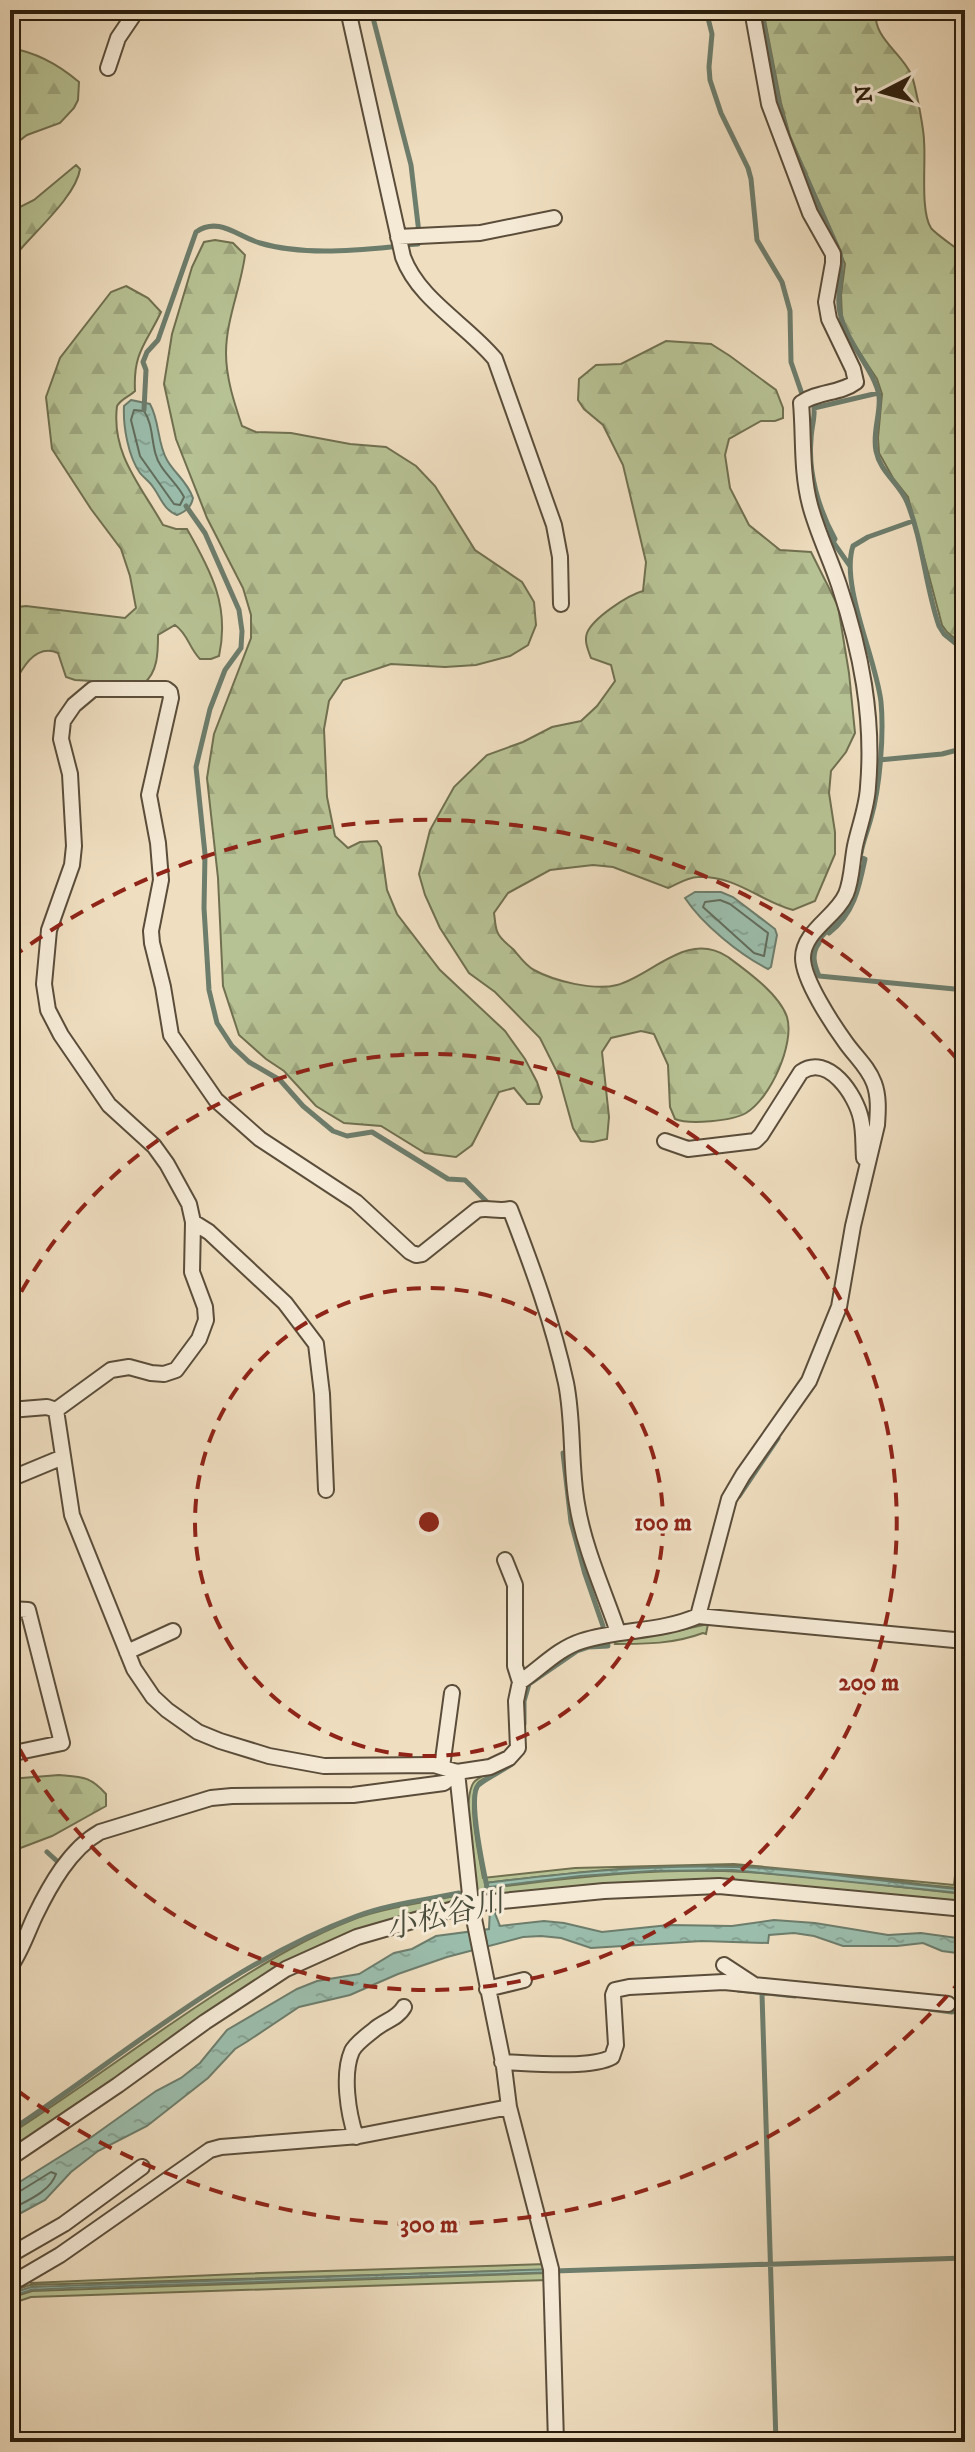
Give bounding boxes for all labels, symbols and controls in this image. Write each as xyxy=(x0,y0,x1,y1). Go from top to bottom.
north arrow xyxy=(843,52,923,132)
text: N xyxy=(850,84,879,104)
centre of rings xyxy=(415,1508,443,1536)
text: 100 m xyxy=(634,1508,692,1538)
text: 200 m xyxy=(839,1668,899,1698)
water label: 小松谷川 xyxy=(382,1883,511,1948)
text: 300 m xyxy=(400,2210,458,2240)

